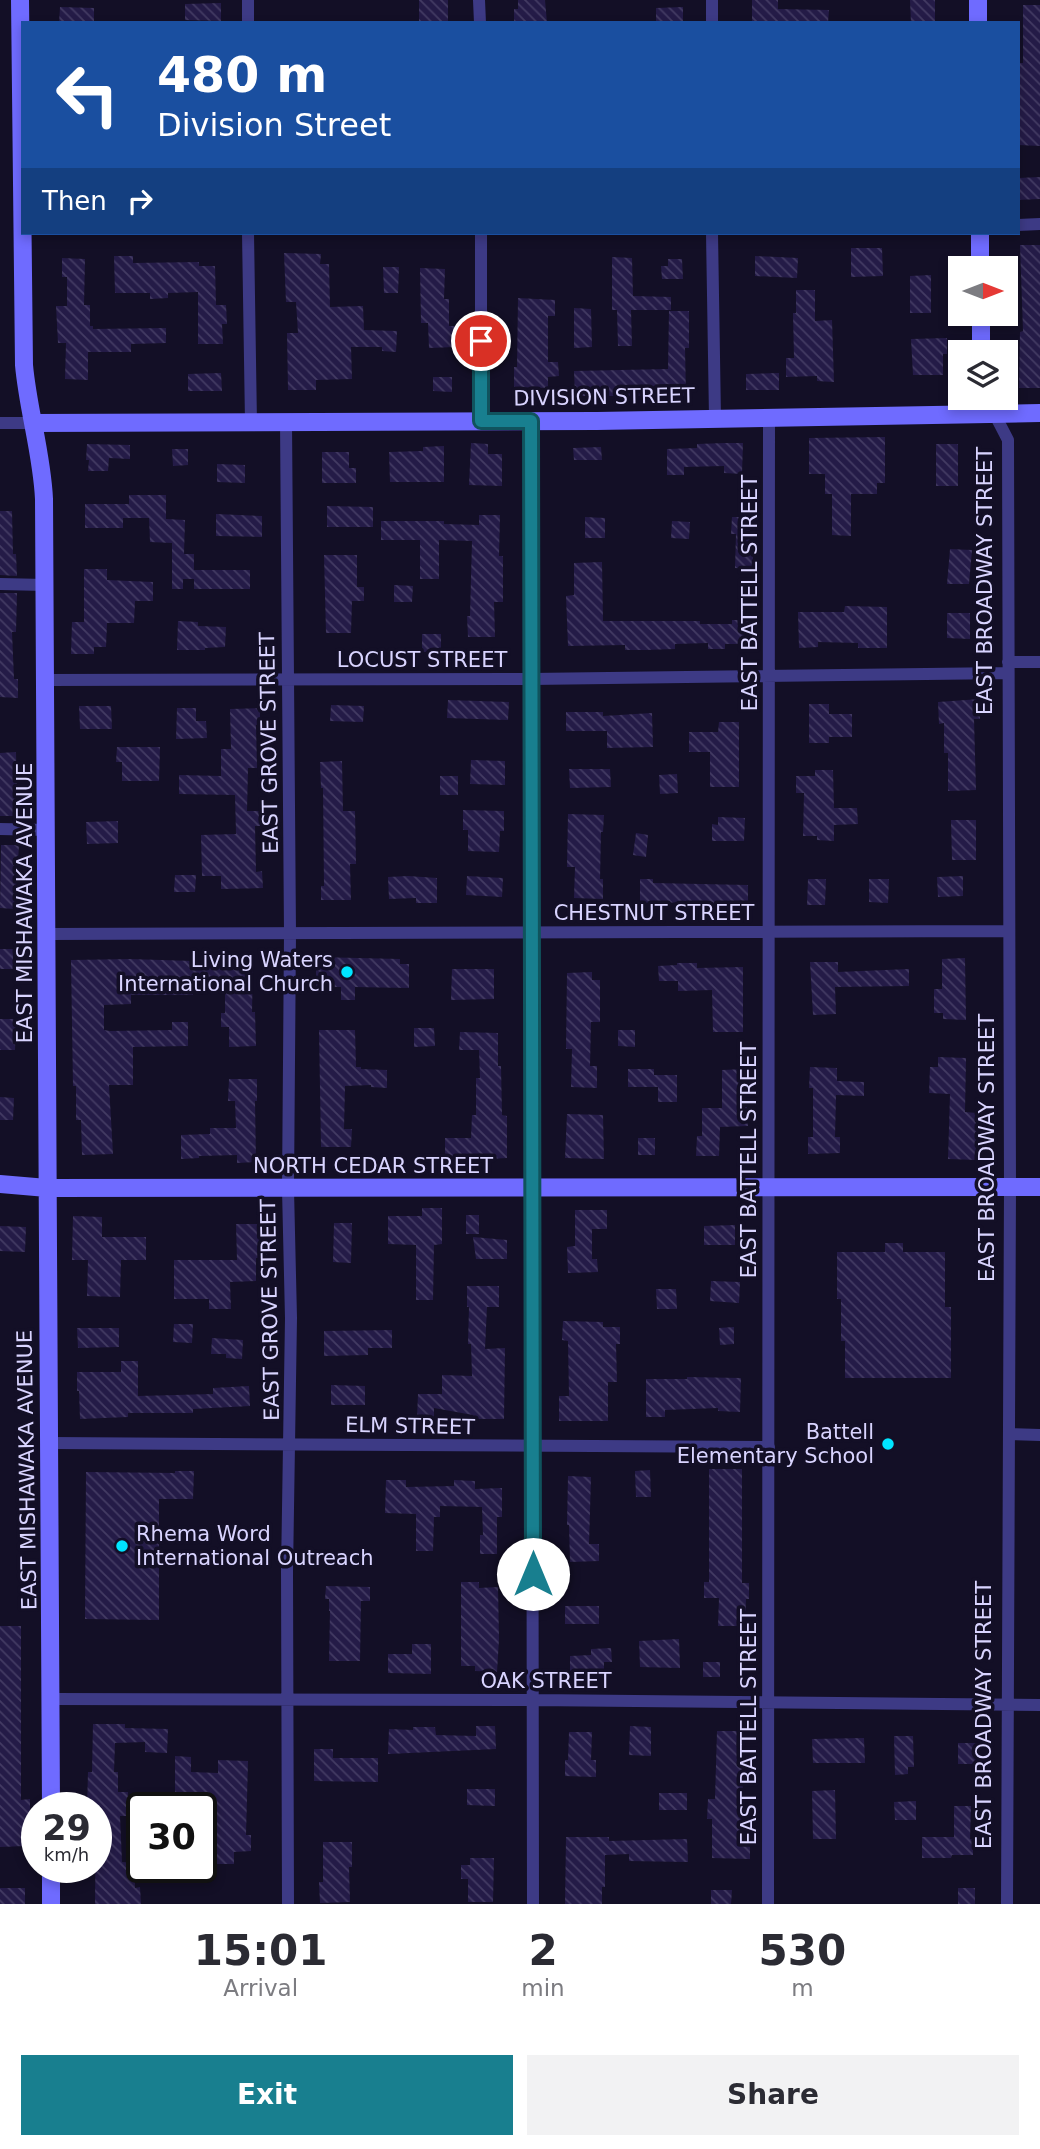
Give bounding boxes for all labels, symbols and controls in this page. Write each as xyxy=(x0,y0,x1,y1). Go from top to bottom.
text: 480 m xyxy=(157,47,327,104)
icon: left xyxy=(42,49,133,140)
text: Division Street xyxy=(157,106,391,144)
icon: right xyxy=(121,182,159,220)
text: Then xyxy=(42,186,107,216)
north arrow xyxy=(948,256,1018,326)
map controls xyxy=(948,256,1018,410)
pin xyxy=(451,311,511,371)
icon: arrive xyxy=(462,322,500,360)
button: layers xyxy=(948,340,1018,410)
street label: DIVISION STREET xyxy=(513,383,695,411)
street label: EAST BROADWAY STREET xyxy=(973,447,997,715)
street label: EAST BATTELL STREET xyxy=(738,475,762,711)
street label: EAST GROVE STREET xyxy=(255,632,283,854)
street label: LOCUST STREET xyxy=(337,648,507,672)
street label: EAST MISHAWAKA AVENUE xyxy=(13,763,37,1043)
street label: CHESTNUT STREET xyxy=(554,901,754,925)
place label: Living Waters International Church xyxy=(118,948,333,996)
marker: Living Waters International Church xyxy=(339,964,355,980)
street label: EAST BROADWAY STREET xyxy=(975,1014,999,1282)
street label: EAST BATTELL STREET xyxy=(737,1042,761,1278)
street label: NORTH CEDAR STREET xyxy=(253,1154,493,1178)
street label: EAST GROVE STREET xyxy=(256,1199,284,1421)
street label: EAST MISHAWAKA AVENUE xyxy=(13,1330,41,1610)
street label: ELM STREET xyxy=(345,1413,475,1439)
place label: Battell Elementary School xyxy=(677,1420,874,1468)
marker: Battell Elementary School xyxy=(880,1436,896,1452)
place label: Rhema Word International Outreach xyxy=(136,1522,374,1570)
position arrow xyxy=(496,1537,570,1611)
marker: Rhema Word International Outreach xyxy=(114,1538,130,1554)
street label: EAST BROADWAY STREET xyxy=(972,1581,996,1849)
street label: EAST BATTELL STREET xyxy=(737,1609,761,1845)
street label: OAK STREET xyxy=(480,1669,612,1693)
speed limit sign: 30 xyxy=(126,1792,217,1883)
text: 29 xyxy=(42,1808,91,1848)
text: km/h xyxy=(44,1844,89,1865)
text: 15:01 xyxy=(194,1926,328,1975)
text: 2 xyxy=(528,1926,558,1975)
text: 530 xyxy=(759,1926,846,1975)
text: Arrival xyxy=(223,1975,298,2001)
text: min xyxy=(521,1975,565,2001)
text: m xyxy=(791,1975,814,2001)
button: Exit xyxy=(21,2055,513,2135)
button: Share xyxy=(527,2055,1019,2135)

